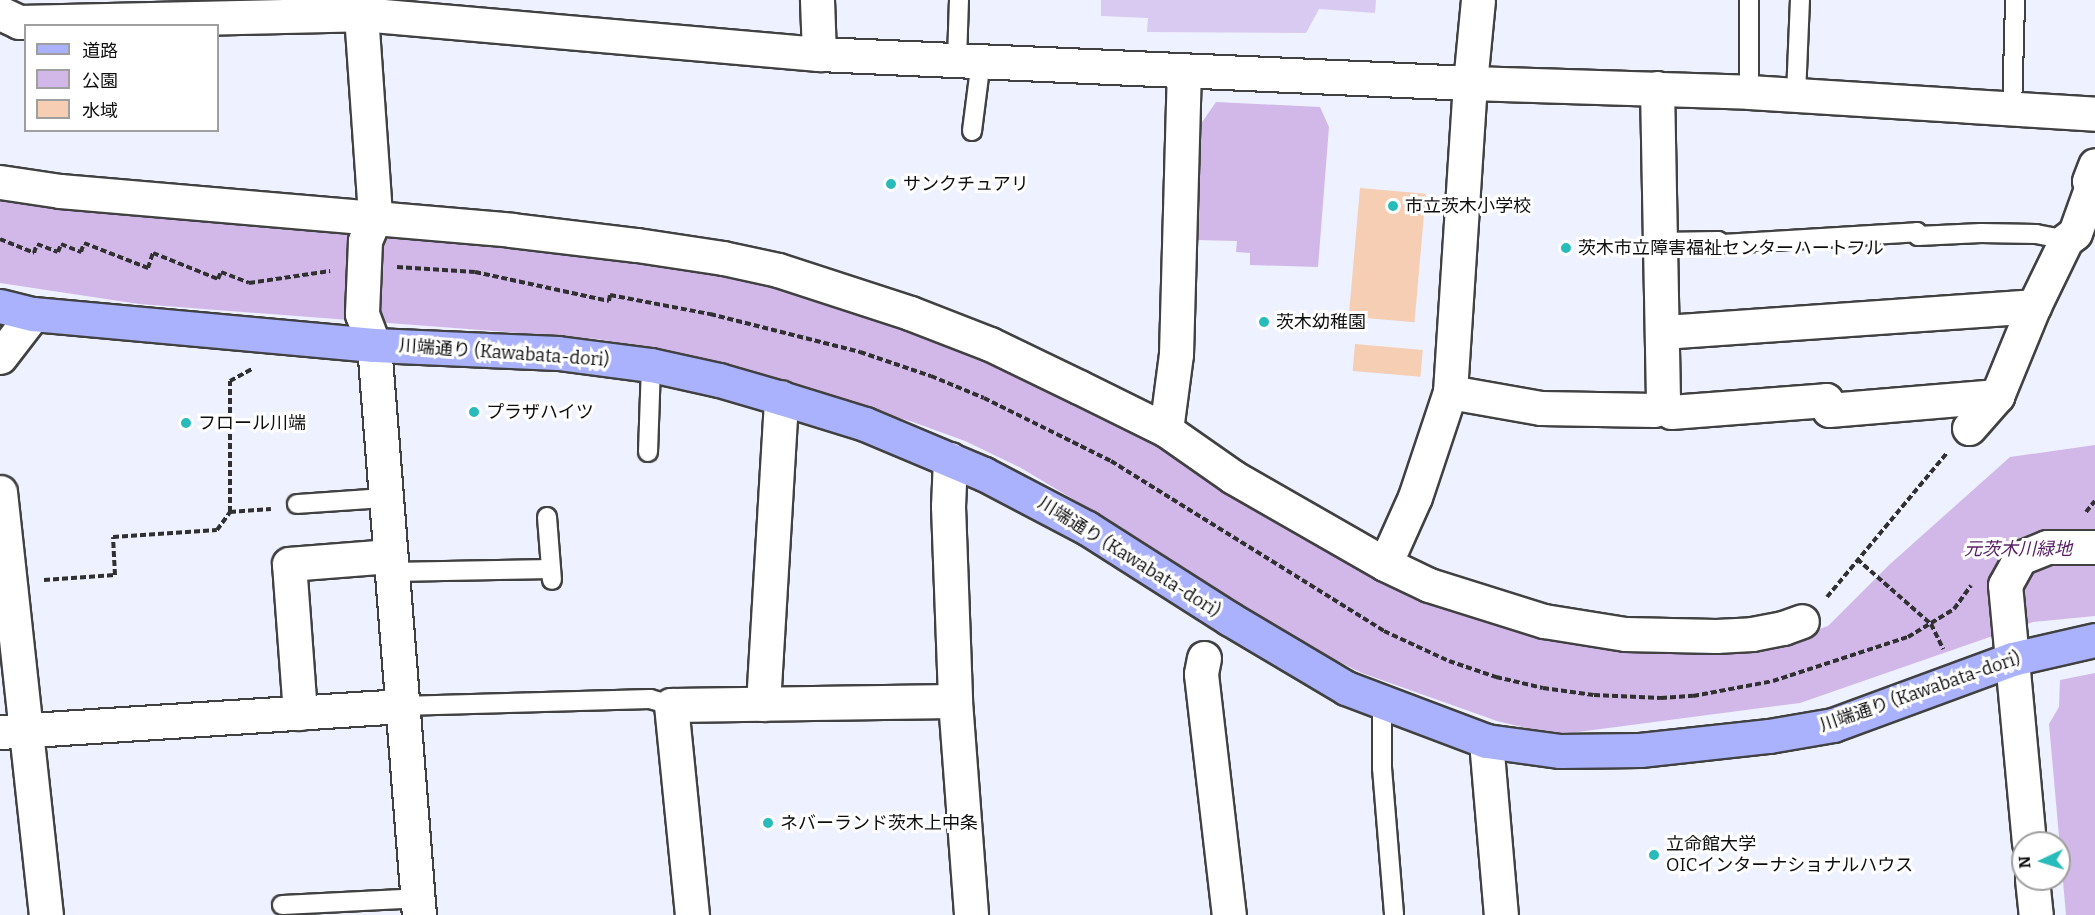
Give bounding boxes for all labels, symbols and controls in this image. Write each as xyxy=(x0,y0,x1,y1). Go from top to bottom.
legend xyxy=(24,24,219,132)
text: 道路 xyxy=(82,40,118,62)
text: 公園 xyxy=(82,70,118,92)
text: 水域 xyxy=(82,100,118,122)
place label: サンクチュアリ xyxy=(903,173,1029,195)
marker: サンクチュアリ xyxy=(884,177,898,191)
place label: 市立茨木小学校 xyxy=(1405,195,1531,217)
marker: 市立茨木小学校 xyxy=(1386,199,1400,213)
place label: 茨木市立障害福祉センターハートフル xyxy=(1578,237,1884,259)
marker: 茨木市立障害福祉センターハートフル xyxy=(1559,241,1573,255)
place label: 茨木幼稚園 xyxy=(1276,311,1366,333)
marker: 茨木幼稚園 xyxy=(1257,315,1271,329)
street label: 川端通り (Kawabata-dori) xyxy=(398,335,610,371)
place label: プラザハイツ xyxy=(486,401,594,423)
marker: プラザハイツ xyxy=(467,405,481,419)
place label: フロール川端 xyxy=(198,412,306,434)
marker: フロール川端 xyxy=(179,416,193,430)
street label: 川端通り (Kawabata-dori) xyxy=(1034,492,1224,622)
park label: 元茨木川緑地 xyxy=(1964,538,2072,560)
street label: 川端通り (Kawabata-dori) xyxy=(1817,647,2023,737)
place label: ネバーランド茨木上中条 xyxy=(780,812,978,834)
marker: ネバーランド茨木上中条 xyxy=(761,816,775,830)
north arrow xyxy=(2011,831,2071,891)
place label: 立命館大学 OICインターナショナルハウス xyxy=(1666,834,1913,876)
marker: 立命館大学 OICインターナショナルハウス xyxy=(1647,848,1661,862)
text: N xyxy=(2015,855,2034,869)

